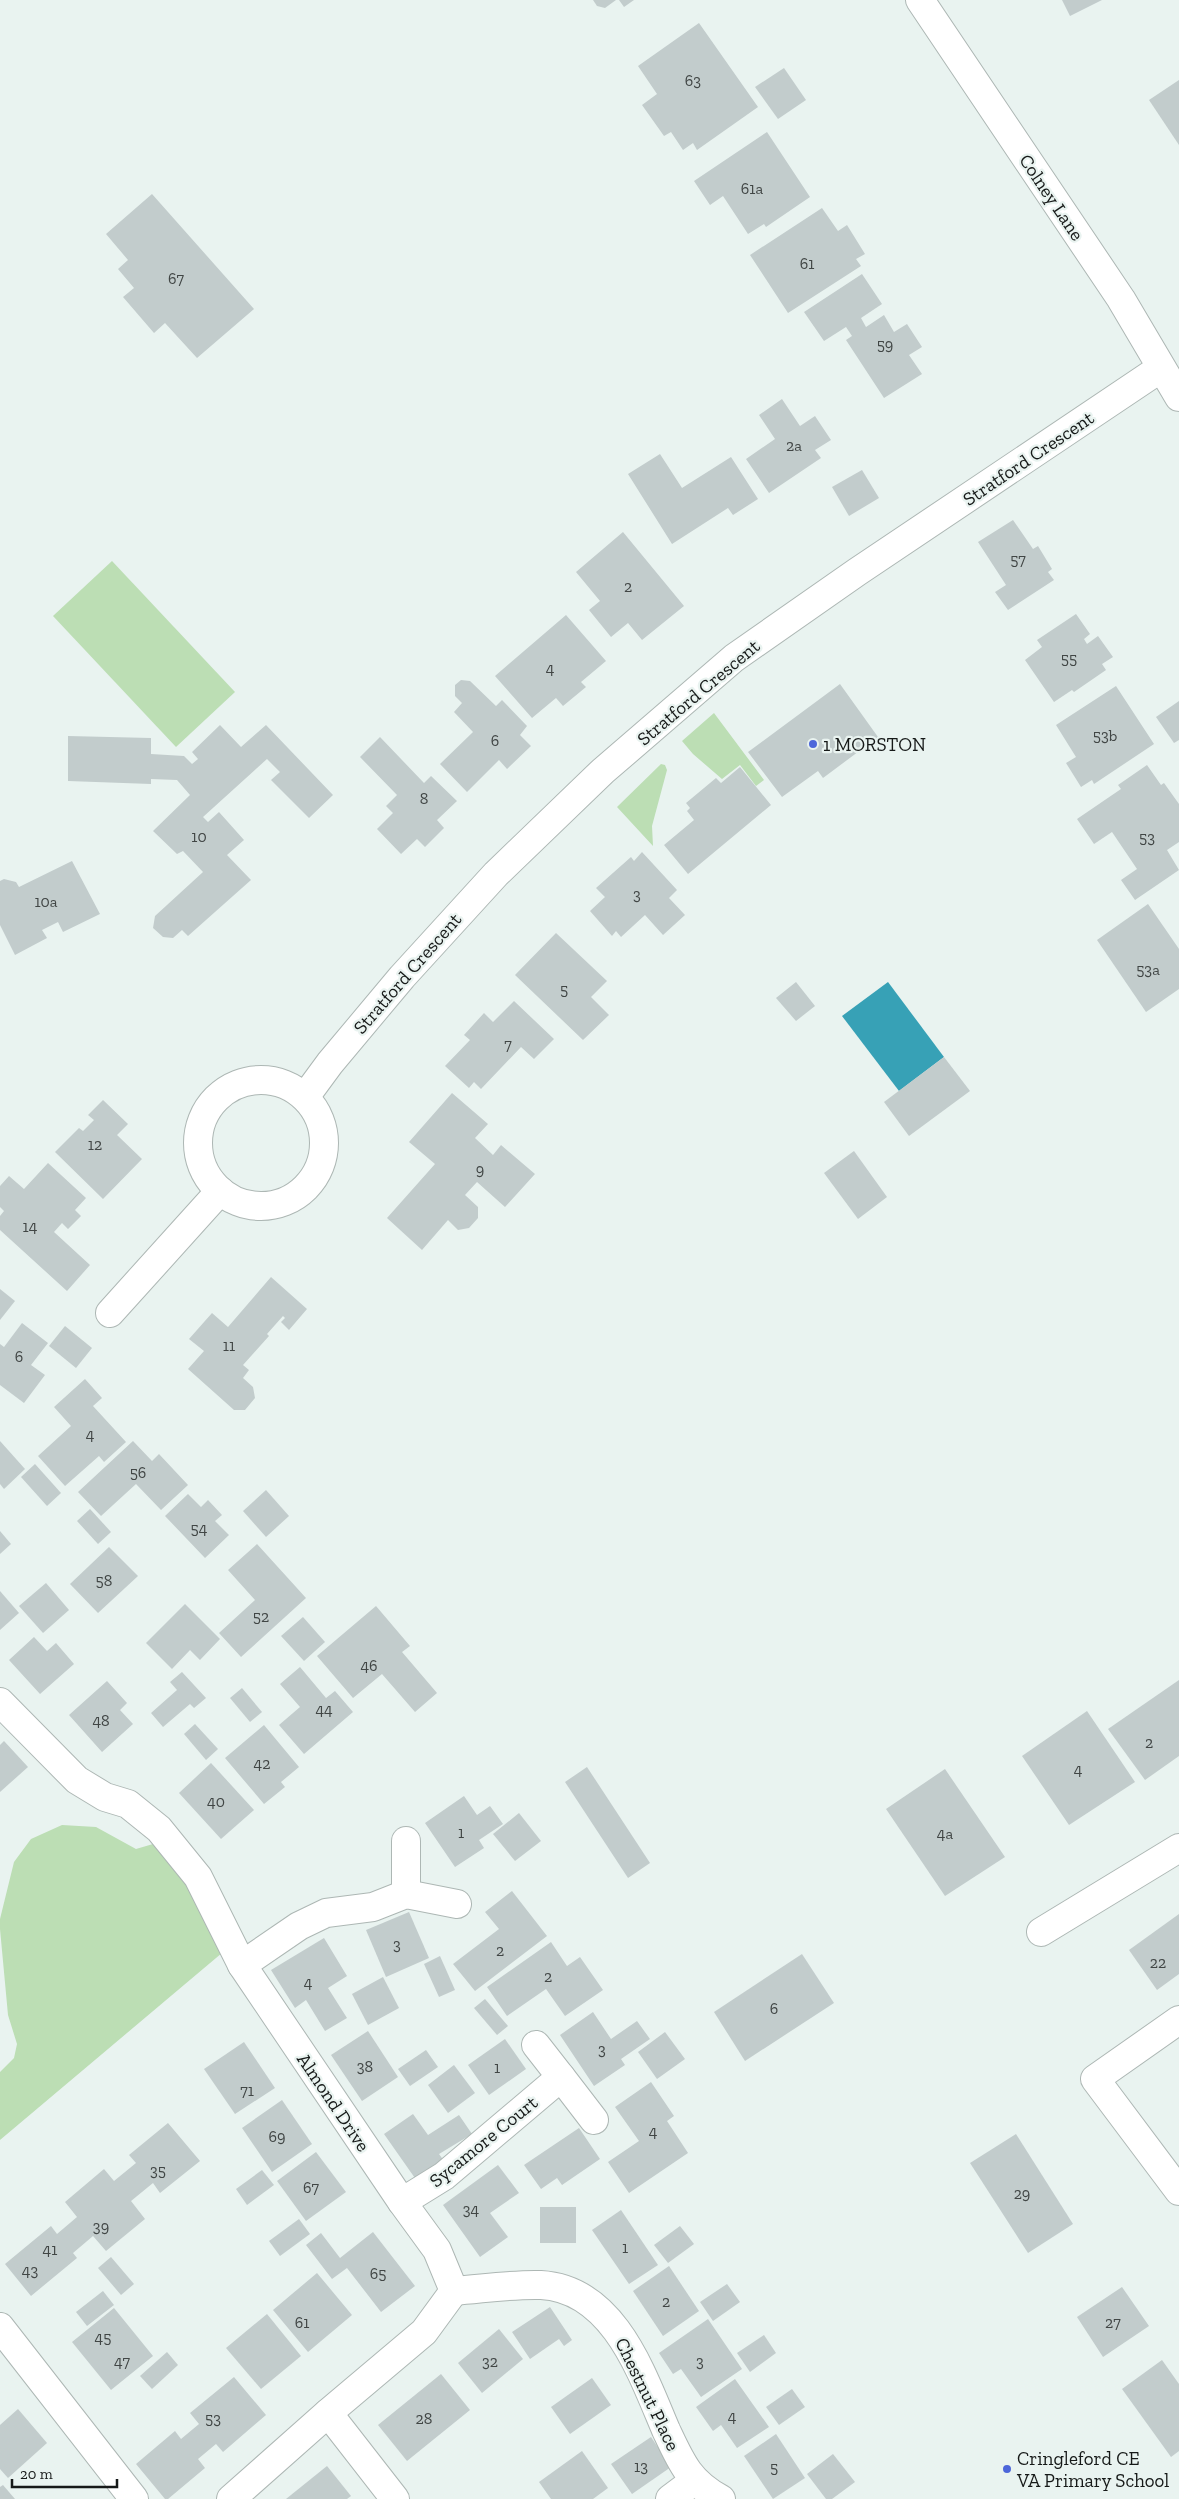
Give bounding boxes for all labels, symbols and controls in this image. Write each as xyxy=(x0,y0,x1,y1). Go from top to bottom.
house number: 63 xyxy=(685,71,701,90)
street label: Colney Lane xyxy=(1014,150,1089,245)
house number: 61a xyxy=(741,179,763,198)
house number: 61 xyxy=(800,254,814,273)
house number: 67 xyxy=(168,269,184,288)
house number: 59 xyxy=(877,335,893,354)
street label: Stratford Crescent xyxy=(958,406,1098,511)
house number: 2a xyxy=(786,436,802,455)
house number: 57 xyxy=(1010,550,1026,569)
house number: 2 xyxy=(624,577,632,596)
street label: Stratford Crescent xyxy=(632,634,764,750)
house number: 55 xyxy=(1061,649,1077,668)
house number: 4 xyxy=(546,659,555,678)
house number: 53b xyxy=(1093,726,1117,745)
house number: 6 xyxy=(491,731,499,750)
place label: 1 MORSTON xyxy=(823,733,926,756)
marker: 1 MORSTON xyxy=(807,738,819,750)
house number: 8 xyxy=(420,789,428,808)
house number: 10 xyxy=(191,827,207,846)
house number: 53 xyxy=(1139,828,1155,847)
house number: 3 xyxy=(633,885,641,904)
house number: 10a xyxy=(34,892,58,911)
street label: Stratford Crescent xyxy=(349,908,466,1039)
house number: 53a xyxy=(1136,960,1160,979)
house number: 5 xyxy=(560,980,568,999)
house number: 7 xyxy=(504,1035,512,1054)
house number: 12 xyxy=(88,1135,102,1154)
house number: 9 xyxy=(476,1160,484,1179)
house number: 14 xyxy=(23,1217,38,1236)
house number: 11 xyxy=(223,1336,235,1355)
house number: 6 xyxy=(15,1347,23,1366)
house number: 4 xyxy=(86,1425,95,1444)
house number: 56 xyxy=(130,1463,146,1482)
house number: 54 xyxy=(191,1519,208,1538)
house number: 58 xyxy=(96,1571,112,1590)
house number: 52 xyxy=(253,1607,269,1626)
house number: 46 xyxy=(360,1656,378,1675)
house number: 44 xyxy=(315,1700,333,1719)
house number: 48 xyxy=(92,1711,110,1730)
house number: 2 xyxy=(1145,1733,1153,1752)
house number: 42 xyxy=(254,1754,270,1773)
house number: 4 xyxy=(1074,1760,1083,1779)
house number: 40 xyxy=(207,1792,225,1811)
house number: 1 xyxy=(458,1823,464,1842)
house number: 4a xyxy=(937,1824,953,1843)
house number: 3 xyxy=(393,1935,401,1954)
house number: 2 xyxy=(496,1941,504,1960)
house number: 22 xyxy=(1150,1953,1166,1972)
house number: 2 xyxy=(544,1967,552,1986)
house number: 4 xyxy=(304,1973,313,1992)
house number: 6 xyxy=(770,1999,778,2018)
house number: 3 xyxy=(598,2040,606,2059)
street label: Almond Drive xyxy=(292,2049,375,2156)
house number: 38 xyxy=(357,2057,373,2076)
house number: 1 xyxy=(494,2058,500,2077)
house number: 71 xyxy=(240,2081,254,2100)
street label: Sycamore Court xyxy=(425,2091,542,2192)
house number: 4 xyxy=(649,2122,658,2141)
house number: 69 xyxy=(269,2127,286,2146)
house number: 35 xyxy=(150,2161,166,2180)
house number: 67 xyxy=(303,2178,319,2197)
house number: 29 xyxy=(1014,2184,1030,2203)
house number: 34 xyxy=(463,2200,480,2219)
house number: 39 xyxy=(93,2217,109,2236)
house number: 1 xyxy=(622,2238,628,2257)
house number: 41 xyxy=(43,2240,57,2259)
house number: 43 xyxy=(22,2261,38,2280)
house number: 65 xyxy=(370,2264,386,2283)
house number: 2 xyxy=(662,2292,670,2311)
house number: 61 xyxy=(295,2313,309,2332)
house number: 27 xyxy=(1105,2313,1121,2332)
house number: 45 xyxy=(95,2328,111,2347)
street label: Chestnut Place xyxy=(610,2334,685,2455)
house number: 47 xyxy=(114,2352,130,2371)
house number: 32 xyxy=(482,2352,498,2371)
house number: 3 xyxy=(696,2352,704,2371)
house number: 4 xyxy=(728,2407,737,2426)
house number: 53 xyxy=(205,2409,221,2428)
house number: 28 xyxy=(416,2409,432,2428)
place label: Cringleford CE VA Primary School xyxy=(1016,2447,1169,2492)
scale bar xyxy=(12,2456,118,2488)
house number: 13 xyxy=(634,2457,648,2476)
house number: 5 xyxy=(770,2458,778,2477)
marker: Cringleford CE VA Primary School xyxy=(1001,2463,1013,2475)
text: 20 m xyxy=(20,2465,53,2483)

